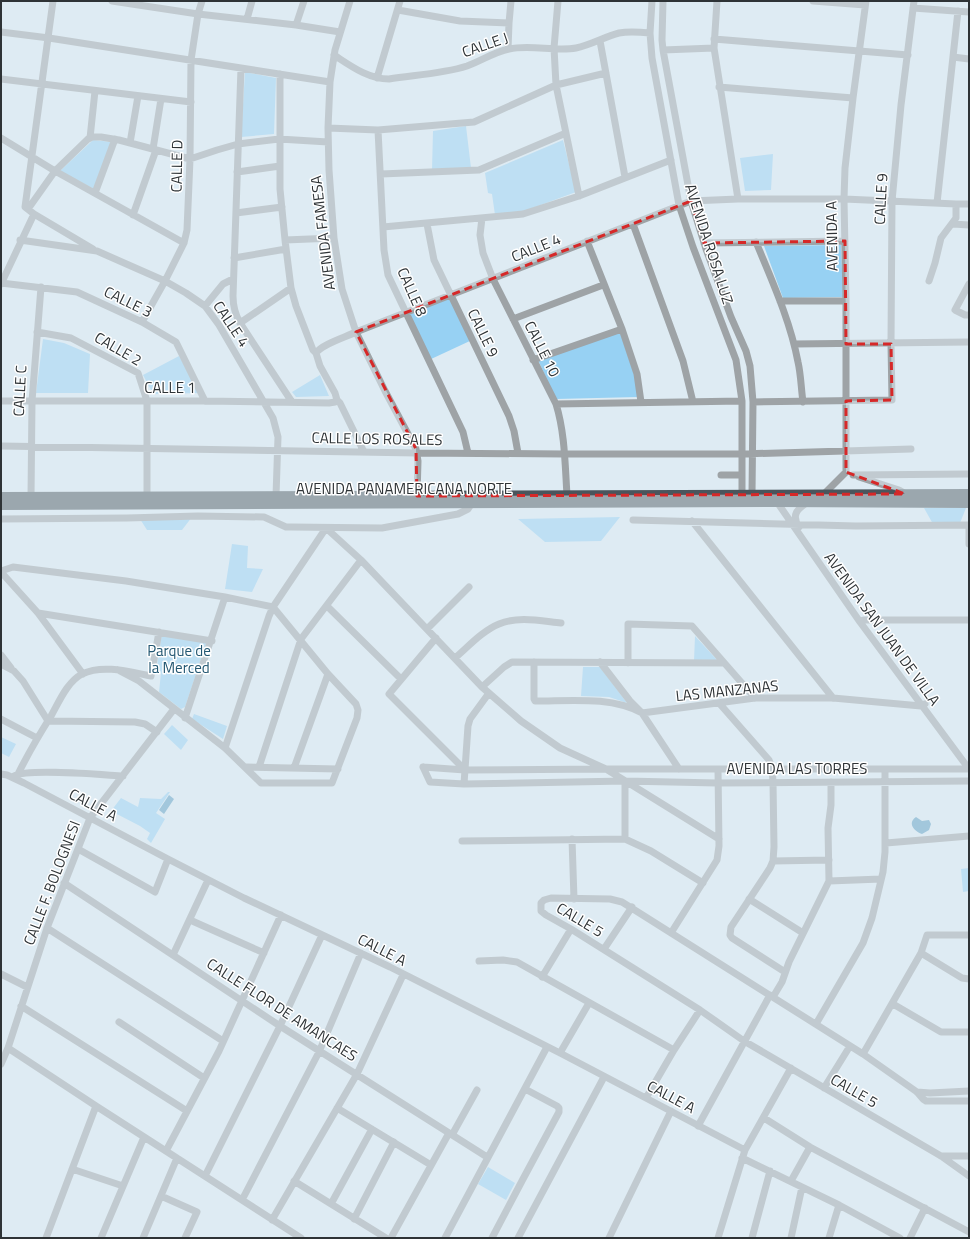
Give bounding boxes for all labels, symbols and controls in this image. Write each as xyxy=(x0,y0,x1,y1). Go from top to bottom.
street label: CALLE J xyxy=(459,26,511,63)
street label: CALLE D xyxy=(165,139,188,193)
street label: CALLE 9 xyxy=(868,173,893,225)
street label: AVENIDA FAMESA xyxy=(304,174,341,292)
street label: AVENIDA ROSA LUZ xyxy=(679,181,740,307)
street label: AVENIDA A xyxy=(819,201,844,271)
street label: CALLE 4 xyxy=(508,227,564,268)
street label: CALLE 8 xyxy=(391,264,433,320)
street label: CALLE 3 xyxy=(100,280,156,323)
street label: CALLE 4 xyxy=(207,296,255,351)
street label: CALLE 9 xyxy=(462,305,505,361)
street label: CALLE 10 xyxy=(519,317,566,381)
street label: CALLE 2 xyxy=(90,326,146,371)
street label: CALLE C xyxy=(7,365,32,417)
street label: CALLE 1 xyxy=(144,376,196,399)
street label: CALLE LOS ROSALES xyxy=(311,426,443,451)
street label: AVENIDA PANAMERICANA NORTE xyxy=(296,477,512,500)
street label: AVENIDA SAN JUAN DE VILLA xyxy=(819,547,946,710)
park label: Parque de la Merced xyxy=(147,639,211,679)
street label: LAS MANZANAS xyxy=(674,674,779,707)
street label: AVENIDA LAS TORRES xyxy=(727,757,867,780)
street label: CALLE A xyxy=(65,782,122,827)
street label: CALLE F. BOLOGNESI xyxy=(17,817,86,948)
street label: CALLE 5 xyxy=(552,896,608,943)
street label: CALLE A xyxy=(354,928,411,972)
street label: CALLE FLOR DE AMANCAES xyxy=(202,952,362,1067)
street label: CALLE 5 xyxy=(826,1068,882,1113)
street label: CALLE A xyxy=(643,1074,700,1119)

